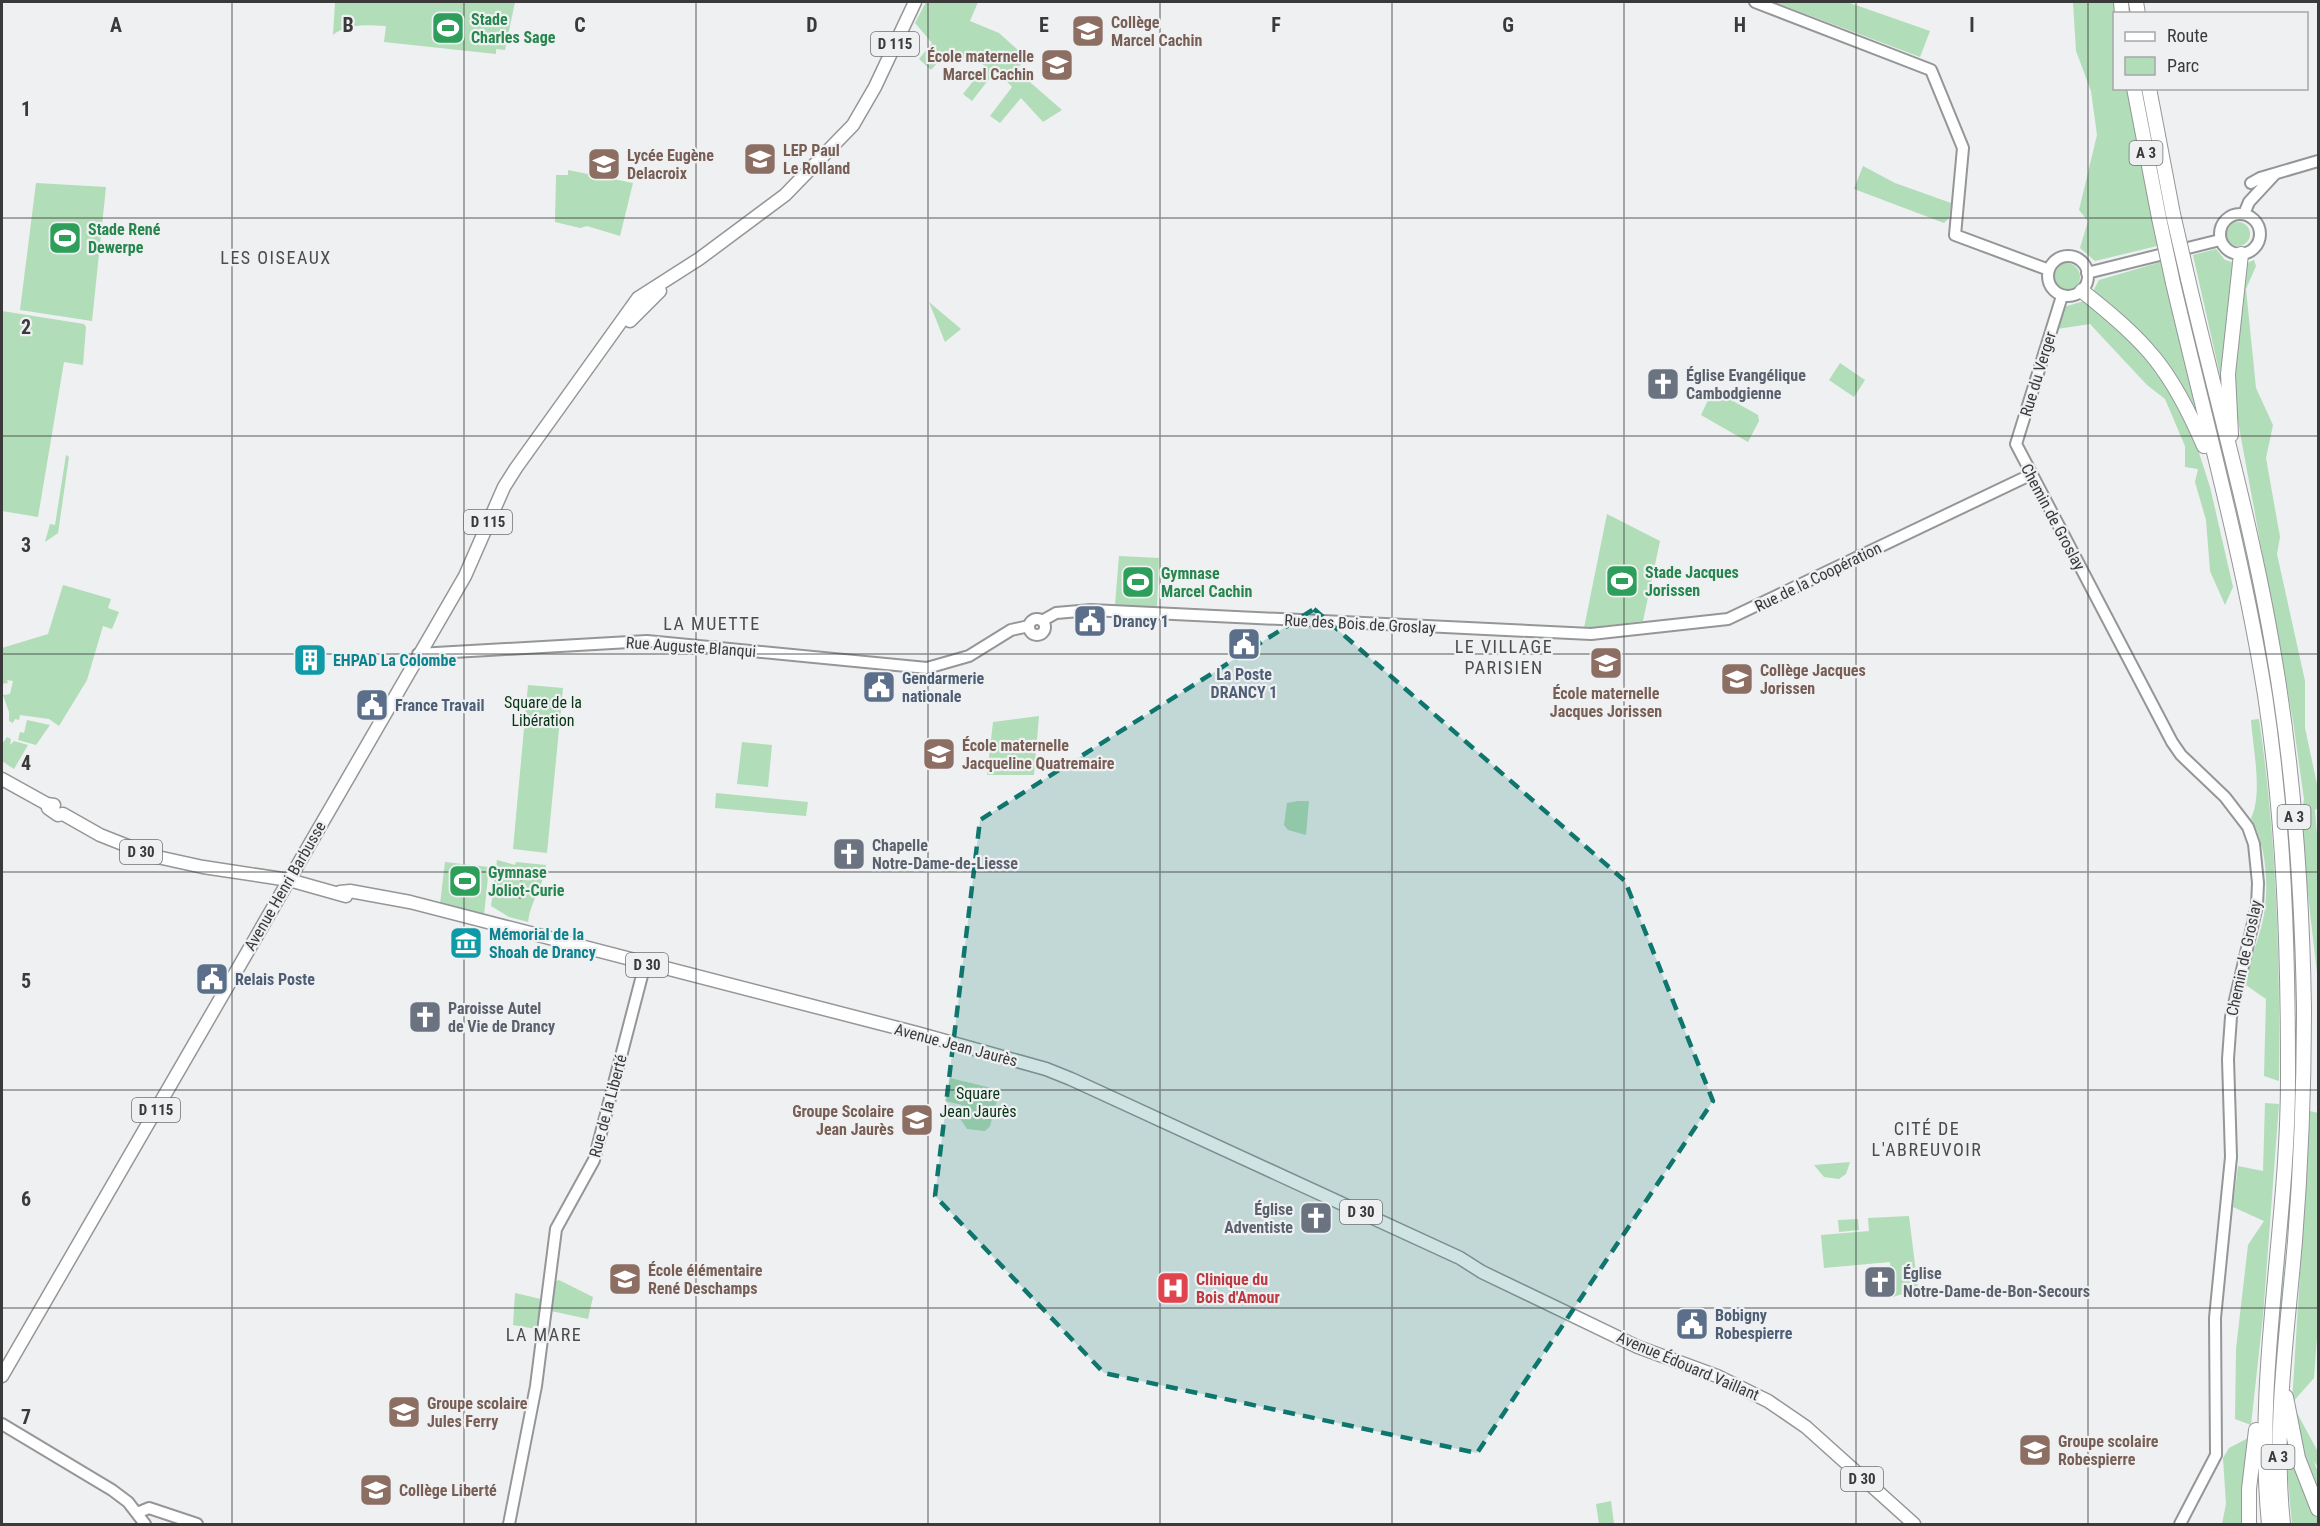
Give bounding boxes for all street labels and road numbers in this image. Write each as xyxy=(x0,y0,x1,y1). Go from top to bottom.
road number: D 115 xyxy=(871,32,919,56)
road number: A 3 xyxy=(2130,141,2162,165)
street label: Rue du Verger xyxy=(2016,329,2060,419)
street label: Chemin de Groslay xyxy=(2017,460,2089,574)
road number: D 115 xyxy=(464,510,512,534)
street label: Rue de la Coopération xyxy=(1752,538,1884,616)
street label: Rue des Bois de Groslay xyxy=(1284,611,1437,637)
street label: Rue Auguste Blanqui xyxy=(625,633,757,661)
road number: A 3 xyxy=(2278,805,2310,829)
street label: Avenue Henri Barbusse xyxy=(240,818,330,954)
road number: D 30 xyxy=(120,840,162,864)
street label: Chemin de Groslay xyxy=(2222,898,2266,1018)
road number: D 30 xyxy=(626,953,668,977)
street label: Avenue Jean Jaurès xyxy=(892,1019,1020,1071)
street label: Rue de la Liberté xyxy=(585,1052,631,1160)
road number: D 115 xyxy=(132,1098,180,1122)
road number: D 30 xyxy=(1340,1200,1382,1224)
street label: Avenue Édouard Vaillant xyxy=(1614,1327,1762,1405)
road number: A 3 xyxy=(2262,1445,2294,1469)
road number: D 30 xyxy=(1841,1467,1883,1491)

